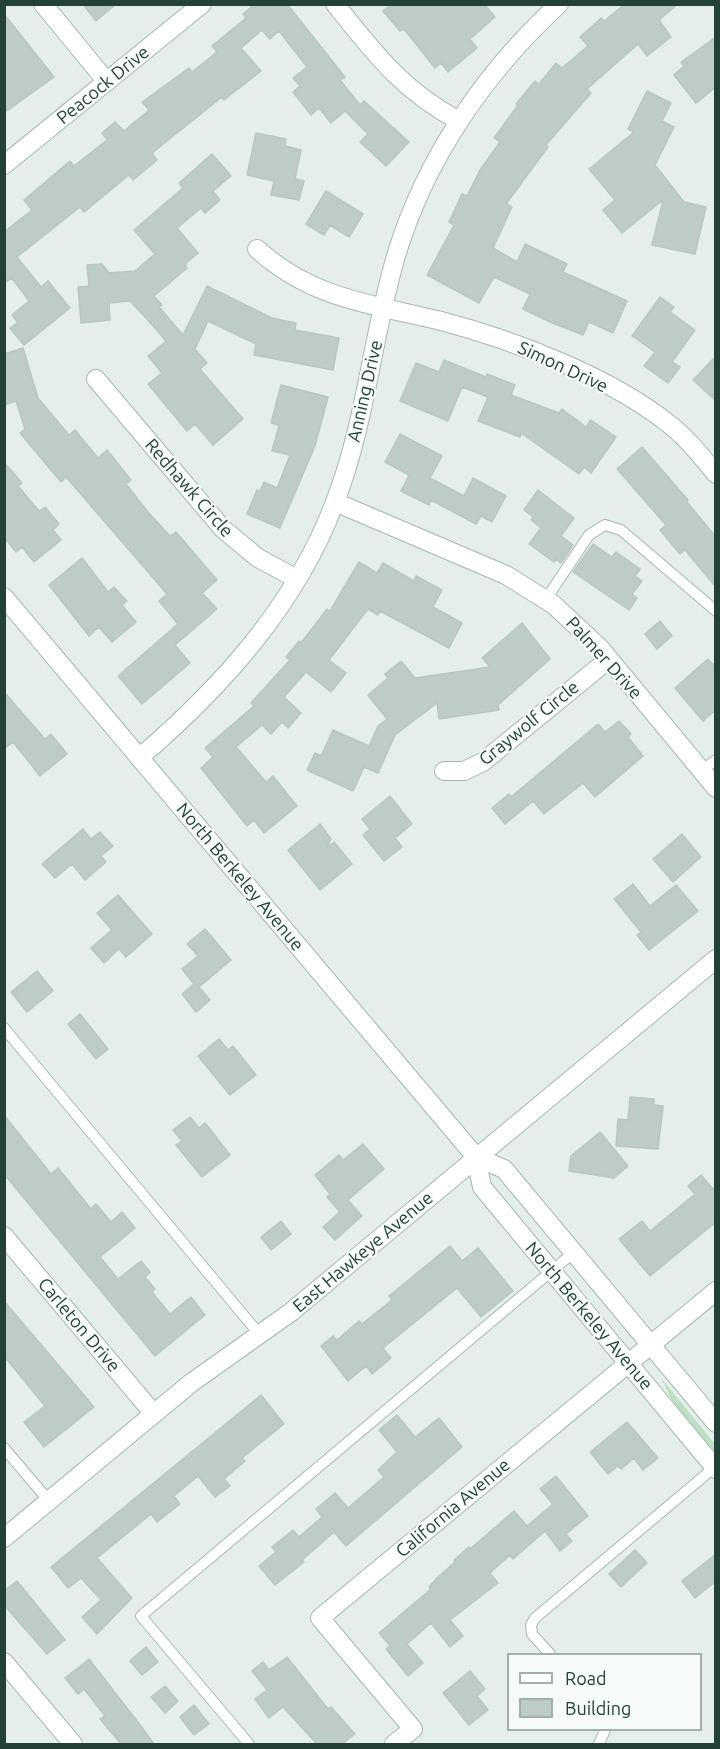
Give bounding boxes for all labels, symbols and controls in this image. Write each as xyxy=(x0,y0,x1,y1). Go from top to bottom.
street label: Peacock Drive xyxy=(52,41,154,129)
street label: Simon Drive xyxy=(515,337,611,397)
street label: Anning Drive xyxy=(343,338,387,444)
street label: Redhawk Circle xyxy=(140,434,238,542)
street label: Palmer Drive xyxy=(561,612,647,704)
street label: Graywolf Circle xyxy=(475,676,583,770)
street label: North Berkeley Avenue xyxy=(172,799,308,955)
street label: East Hawkeye Avenue xyxy=(289,1187,437,1317)
street label: North Berkeley Avenue xyxy=(521,1238,657,1394)
street label: Carleton Drive xyxy=(33,1274,125,1376)
street label: California Avenue xyxy=(392,1454,514,1562)
legend xyxy=(507,1653,702,1731)
text: Road xyxy=(565,1668,607,1688)
text: Building xyxy=(565,1698,631,1718)

